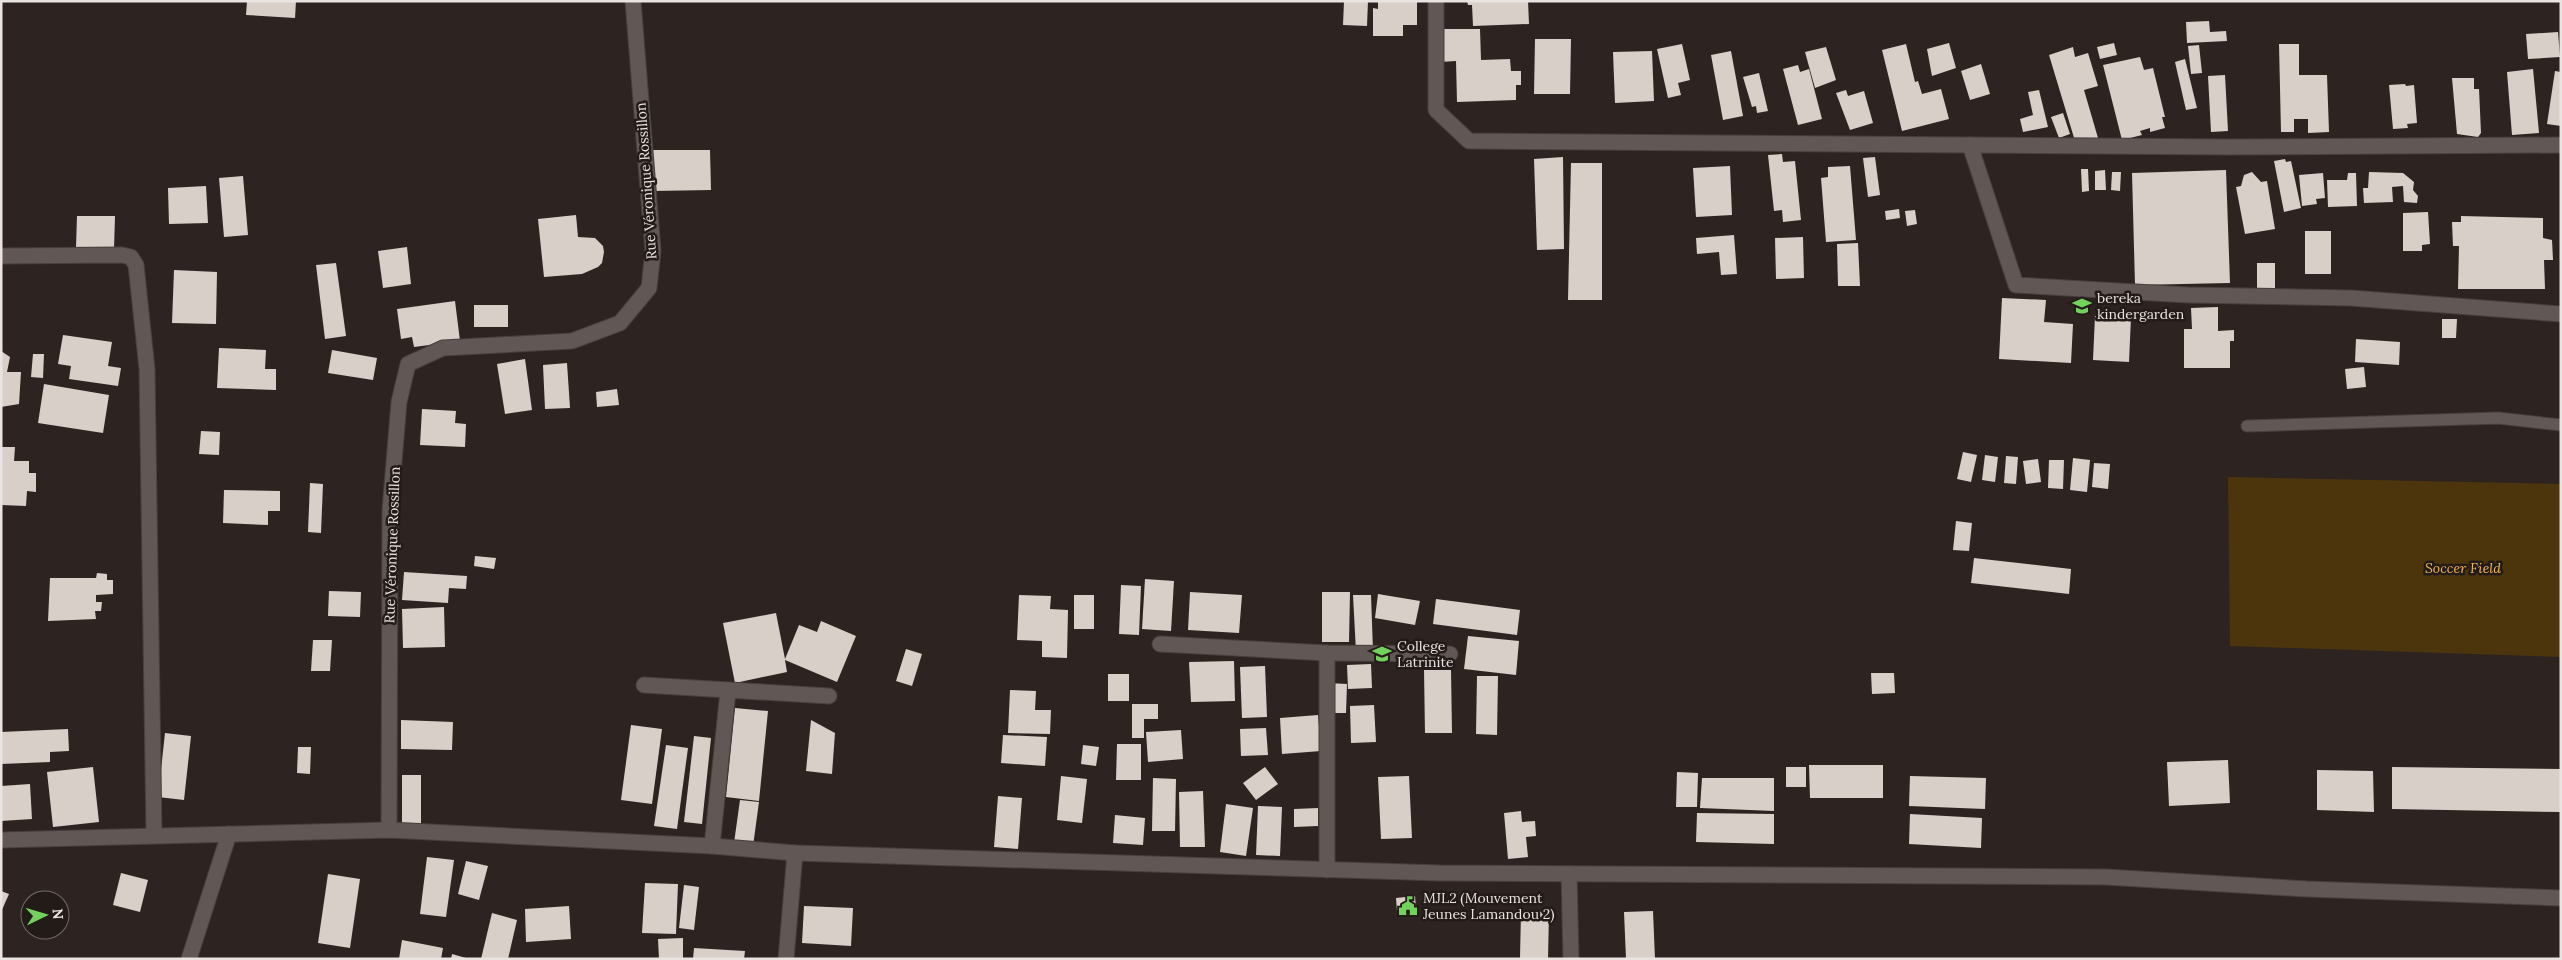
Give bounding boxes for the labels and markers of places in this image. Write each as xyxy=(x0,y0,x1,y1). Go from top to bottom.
place label: bereka kindergarden xyxy=(2097,289,2185,323)
school or university icon: bereka kindergarden xyxy=(2071,295,2093,317)
place label: College Latrinite xyxy=(1397,637,1454,671)
school or university icon: College Latrinite xyxy=(1371,643,1393,665)
place label: MJL2 (Mouvement Jeunes Lamandou 2) xyxy=(1422,889,1554,923)
public building icon: MJL2 (Mouvement Jeunes Lamandou 2) xyxy=(1397,895,1419,917)

